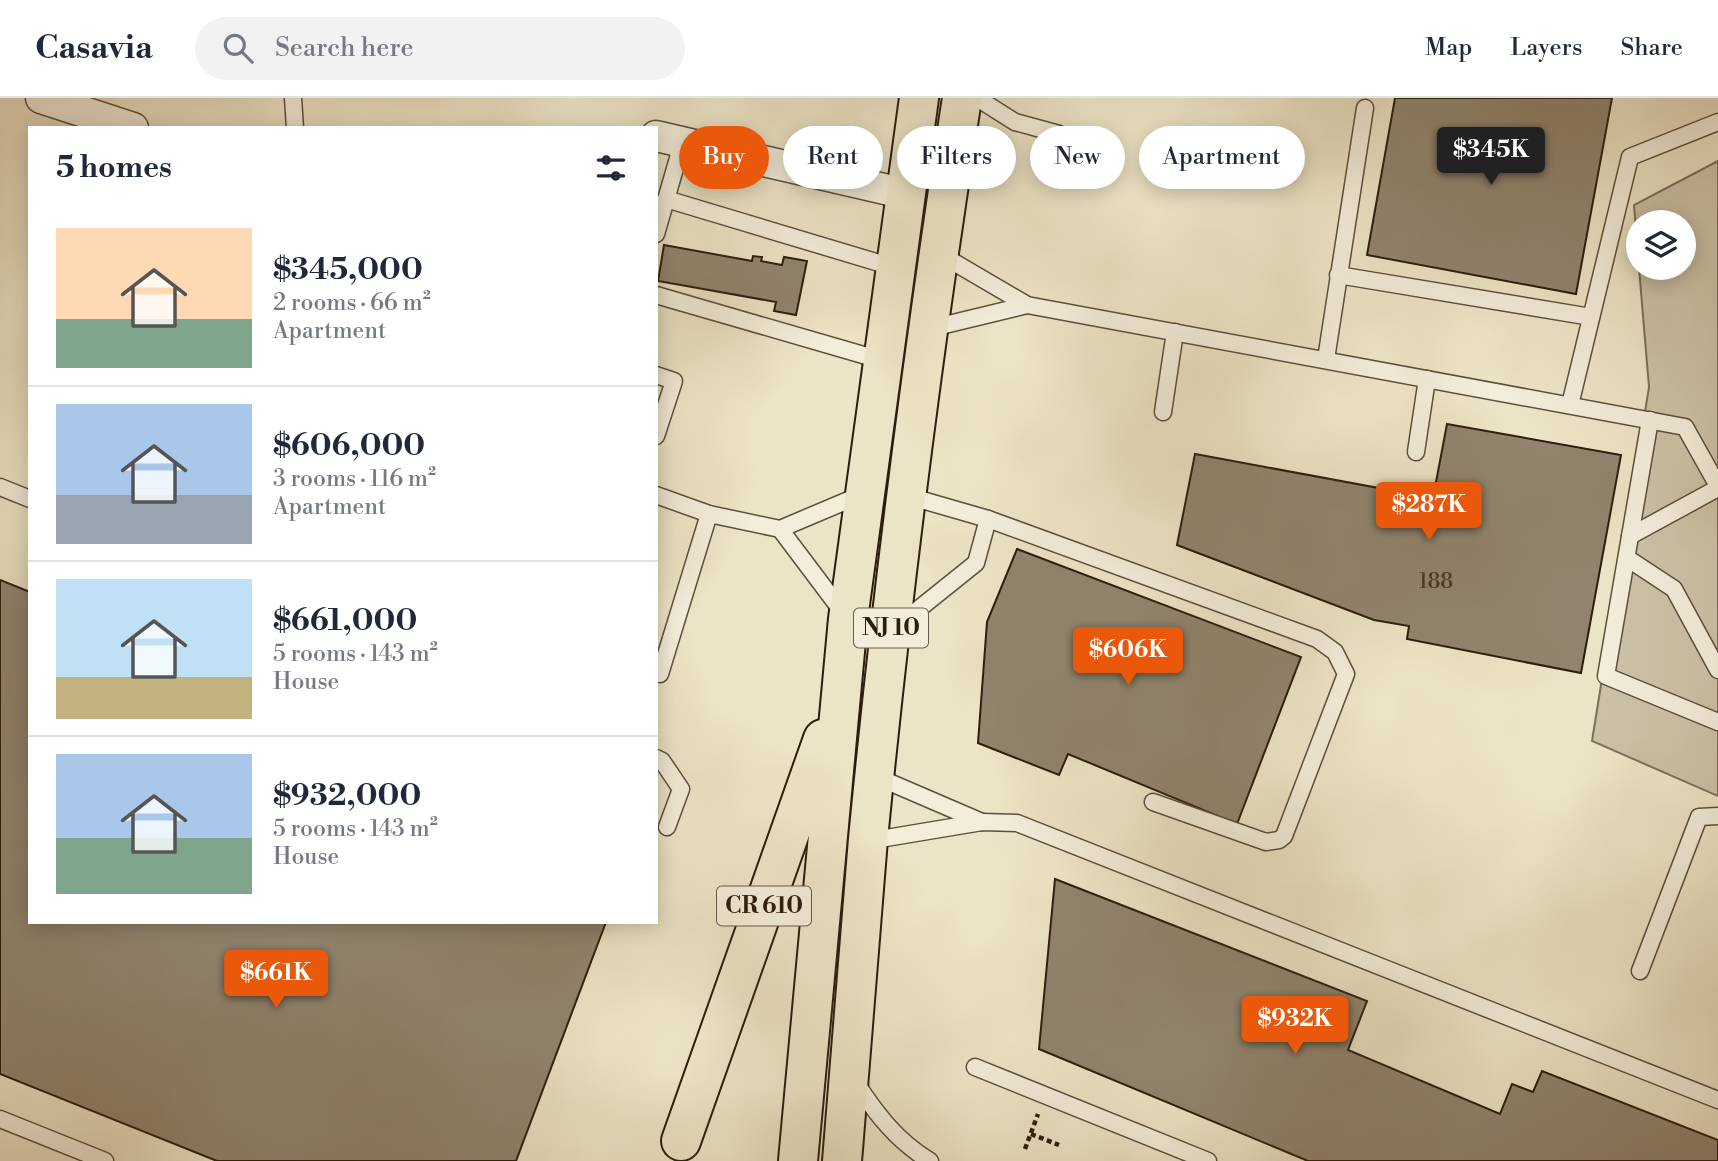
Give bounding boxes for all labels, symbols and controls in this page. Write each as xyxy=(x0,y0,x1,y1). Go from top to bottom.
search box xyxy=(195,17,685,80)
text: Casavia xyxy=(35,28,153,69)
icon: search xyxy=(219,29,257,67)
text: Search here xyxy=(275,32,414,64)
text: Map xyxy=(1425,33,1472,63)
text: Layers xyxy=(1510,33,1582,63)
text: Share xyxy=(1620,33,1683,63)
chip: Buy xyxy=(679,126,769,189)
chip: Rent xyxy=(783,126,883,189)
chip: Filters xyxy=(897,126,1016,189)
chip: New xyxy=(1030,126,1125,189)
chip: Apartment xyxy=(1139,126,1305,189)
pin: $345K xyxy=(1442,127,1540,187)
text: $345K xyxy=(1453,136,1529,164)
text: 5 homes xyxy=(56,149,172,187)
icon: filters xyxy=(592,149,630,187)
map controls xyxy=(1626,210,1696,280)
button: layers xyxy=(1626,210,1696,280)
text: $345,000 xyxy=(273,251,423,289)
icon: home xyxy=(112,256,196,340)
text: 2 rooms · 66 m² xyxy=(273,289,431,317)
text: Apartment xyxy=(273,317,386,345)
text: $606,000 xyxy=(273,427,425,465)
icon: home xyxy=(112,432,196,516)
text: 3 rooms · 116 m² xyxy=(273,465,436,493)
pin: $287K xyxy=(1380,482,1478,542)
text: $287K xyxy=(1392,491,1466,519)
text: Apartment xyxy=(273,493,386,521)
house number: 188 xyxy=(1419,569,1453,595)
text: $661,000 xyxy=(273,602,417,640)
icon: home xyxy=(112,607,196,691)
road number: NJ 10 xyxy=(854,608,928,648)
pin: $606K xyxy=(1079,628,1177,687)
text: $606K xyxy=(1089,636,1167,664)
text: 5 rooms · 143 m² xyxy=(273,640,438,668)
text: House xyxy=(273,668,339,696)
text: $932,000 xyxy=(273,777,421,815)
icon: home xyxy=(112,782,196,866)
text: 5 rooms · 143 m² xyxy=(273,815,438,843)
text: House xyxy=(273,843,339,871)
road number: CR 610 xyxy=(717,886,811,926)
pin: $661K xyxy=(227,950,325,1010)
text: $661K xyxy=(240,959,312,987)
pin: $932K xyxy=(1246,996,1344,1056)
text: $932K xyxy=(1257,1005,1333,1033)

